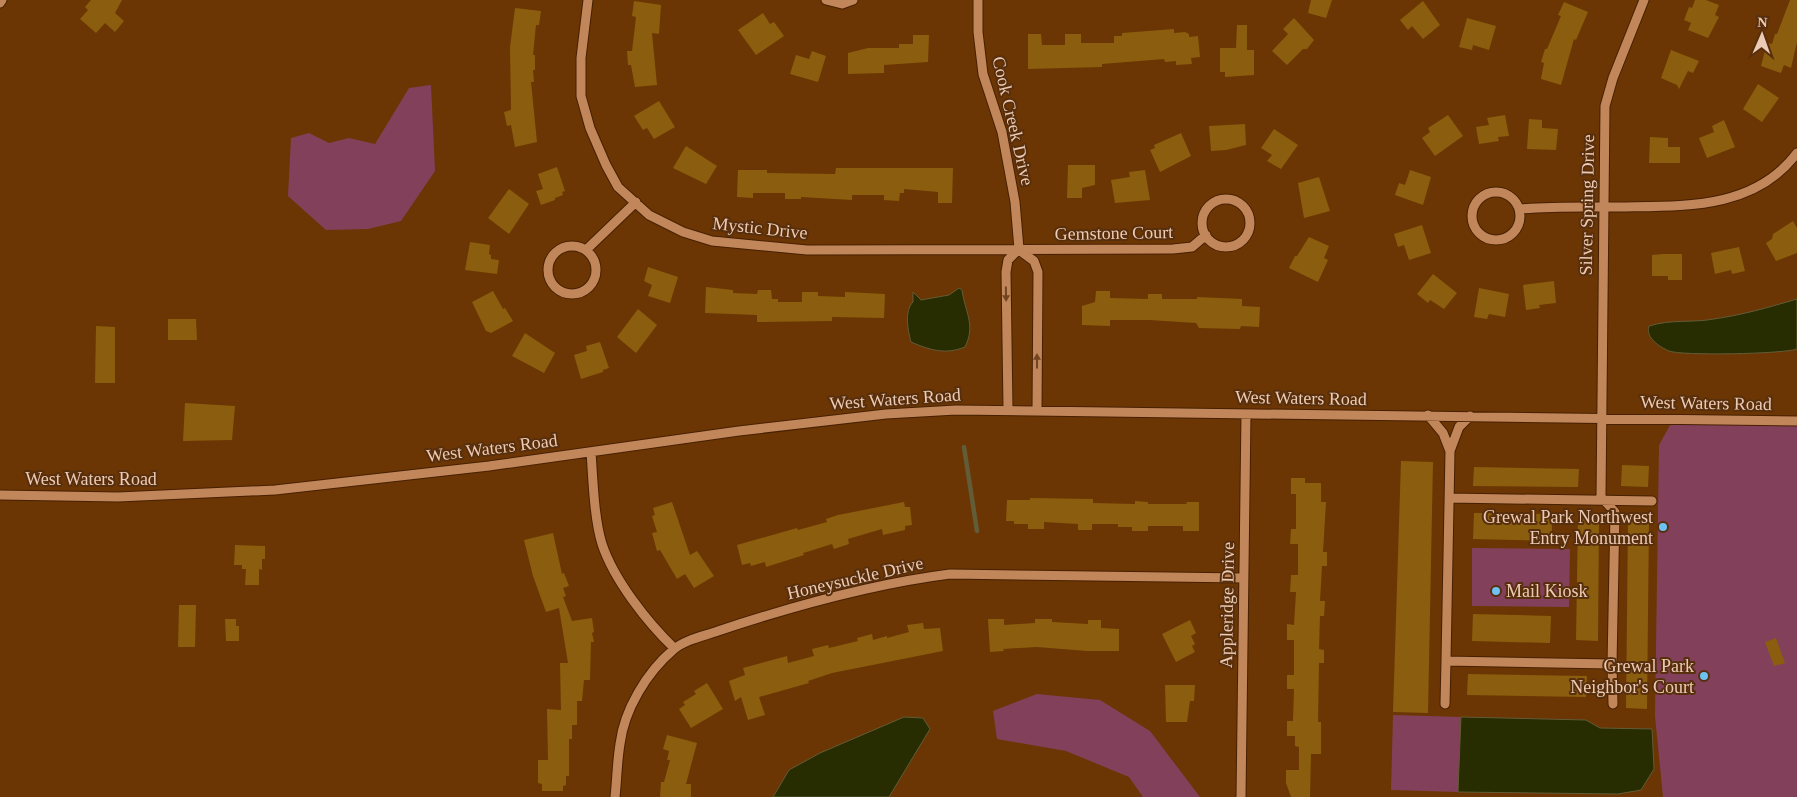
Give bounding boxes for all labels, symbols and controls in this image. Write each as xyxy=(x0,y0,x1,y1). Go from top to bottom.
north arrow xyxy=(1737,10,1787,60)
text: N xyxy=(1757,15,1768,30)
street label: Cook Creek Drive xyxy=(988,54,1038,188)
street label: Silver Spring Drive xyxy=(1576,134,1598,276)
street label: Mystic Drive xyxy=(711,213,809,243)
street label: Gemstone Court xyxy=(1055,222,1173,244)
one-way arrow xyxy=(1002,286,1010,302)
one-way arrow xyxy=(1033,353,1041,369)
street label: West Waters Road xyxy=(829,384,961,414)
street label: West Waters Road xyxy=(1235,387,1367,409)
street label: West Waters Road xyxy=(1640,392,1772,414)
street label: West Waters Road xyxy=(425,430,559,466)
street label: West Waters Road xyxy=(25,469,157,489)
place label: Grewal Park Northwest Entry Monument xyxy=(1483,507,1653,548)
marker: Grewal Park Northwest Entry Monument xyxy=(1657,521,1669,533)
street label: Appleridge Drive xyxy=(1216,542,1238,668)
street label: Honeysuckle Drive xyxy=(785,553,925,603)
place label: Mail Kiosk xyxy=(1506,581,1588,601)
marker: Mail Kiosk xyxy=(1490,585,1502,597)
place label: Grewal Park Neighbor's Court xyxy=(1570,656,1694,697)
marker: Grewal Park Neighbor's Court xyxy=(1698,670,1710,682)

